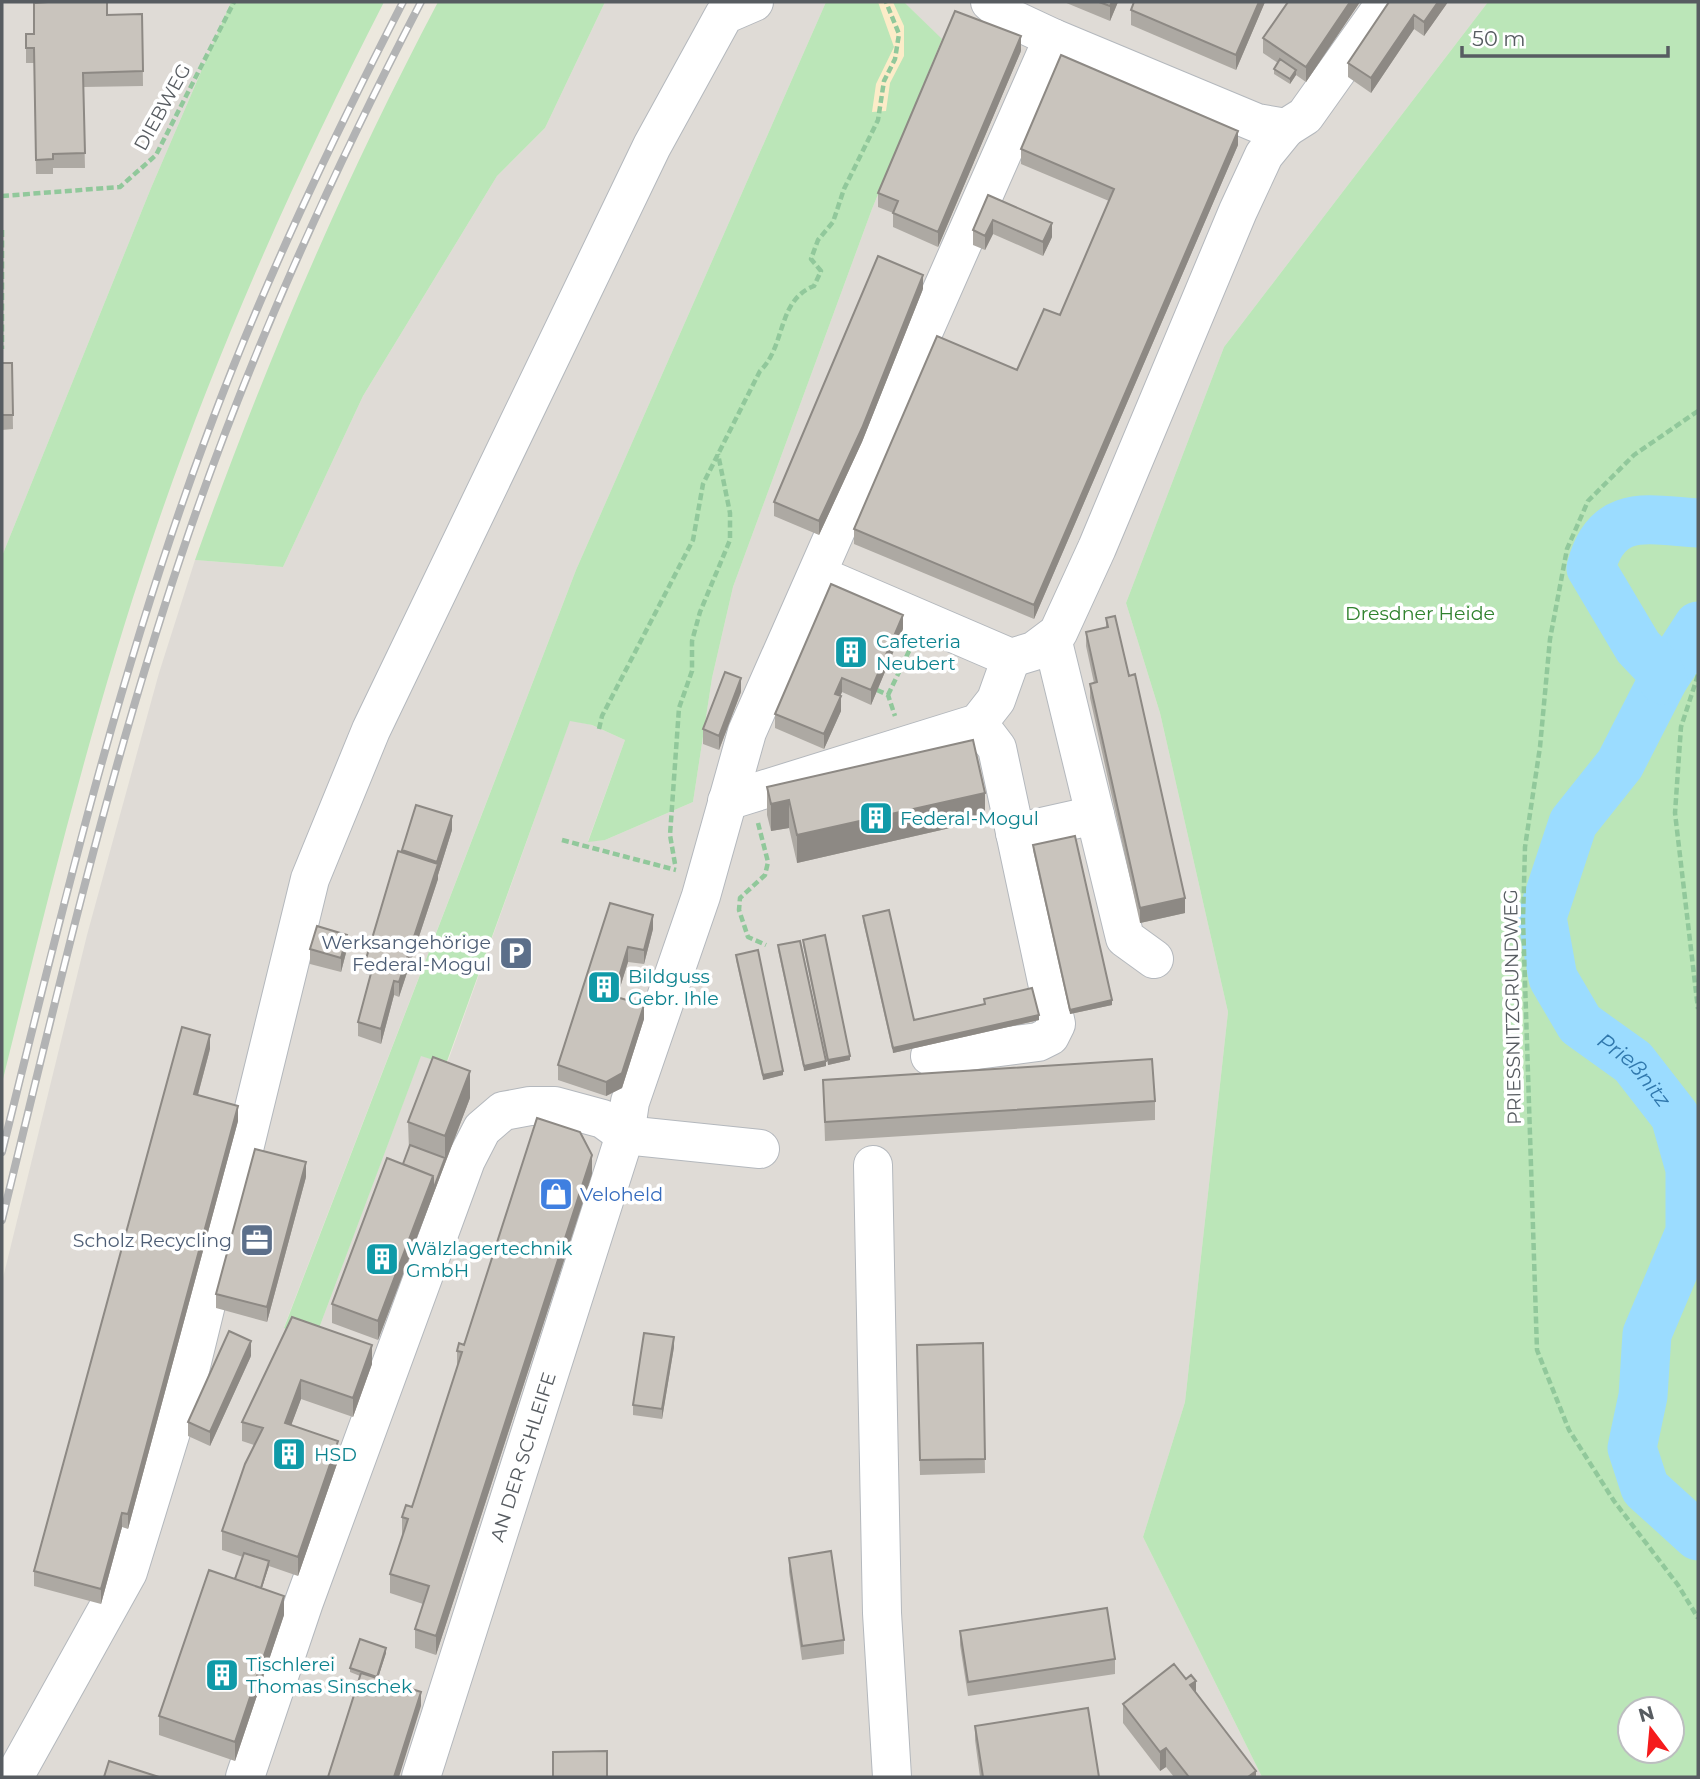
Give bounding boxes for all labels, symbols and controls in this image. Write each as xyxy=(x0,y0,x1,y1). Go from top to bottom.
scale bar xyxy=(1462,14,1668,58)
text: 50 m xyxy=(1472,26,1526,51)
street label: DIEBWEG xyxy=(129,60,196,155)
park label: Dresdner Heide xyxy=(1345,602,1495,625)
place label: Cafeteria Neubert xyxy=(876,630,961,675)
building icon: Cafeteria Neubert xyxy=(832,633,870,671)
building icon: Federal-Mogul xyxy=(857,799,895,837)
place label: Federal-Mogul xyxy=(900,807,1039,830)
street label: PRIESSNITZGRUNDWEG xyxy=(1499,889,1526,1125)
place label: Werksangehörige Federal-Mogul xyxy=(321,931,491,976)
parking icon: Werksangehörige Federal-Mogul xyxy=(497,934,535,972)
place label: Bildguss Gebr. Ihle xyxy=(628,965,719,1010)
building icon: Bildguss Gebr. Ihle xyxy=(585,968,623,1006)
water label: Prießnitz xyxy=(1593,1028,1676,1112)
shop icon: Veloheld xyxy=(537,1175,575,1213)
place label: Veloheld xyxy=(580,1183,663,1206)
office icon: Scholz Recycling xyxy=(238,1221,276,1259)
place label: Scholz Recycling xyxy=(73,1229,232,1252)
place label: Wälzlagertechnik GmbH xyxy=(406,1237,573,1282)
building icon: Wälzlagertechnik GmbH xyxy=(363,1240,401,1278)
street label: AN DER SCHLEIFE xyxy=(486,1369,561,1544)
building icon: HSD xyxy=(270,1435,308,1473)
place label: HSD xyxy=(314,1443,357,1466)
place label: Tischlerei Thomas Sinschek xyxy=(246,1653,413,1698)
building icon: Tischlerei Thomas Sinschek xyxy=(203,1656,241,1694)
north arrow xyxy=(1616,1695,1686,1765)
text: N xyxy=(1636,1701,1657,1727)

